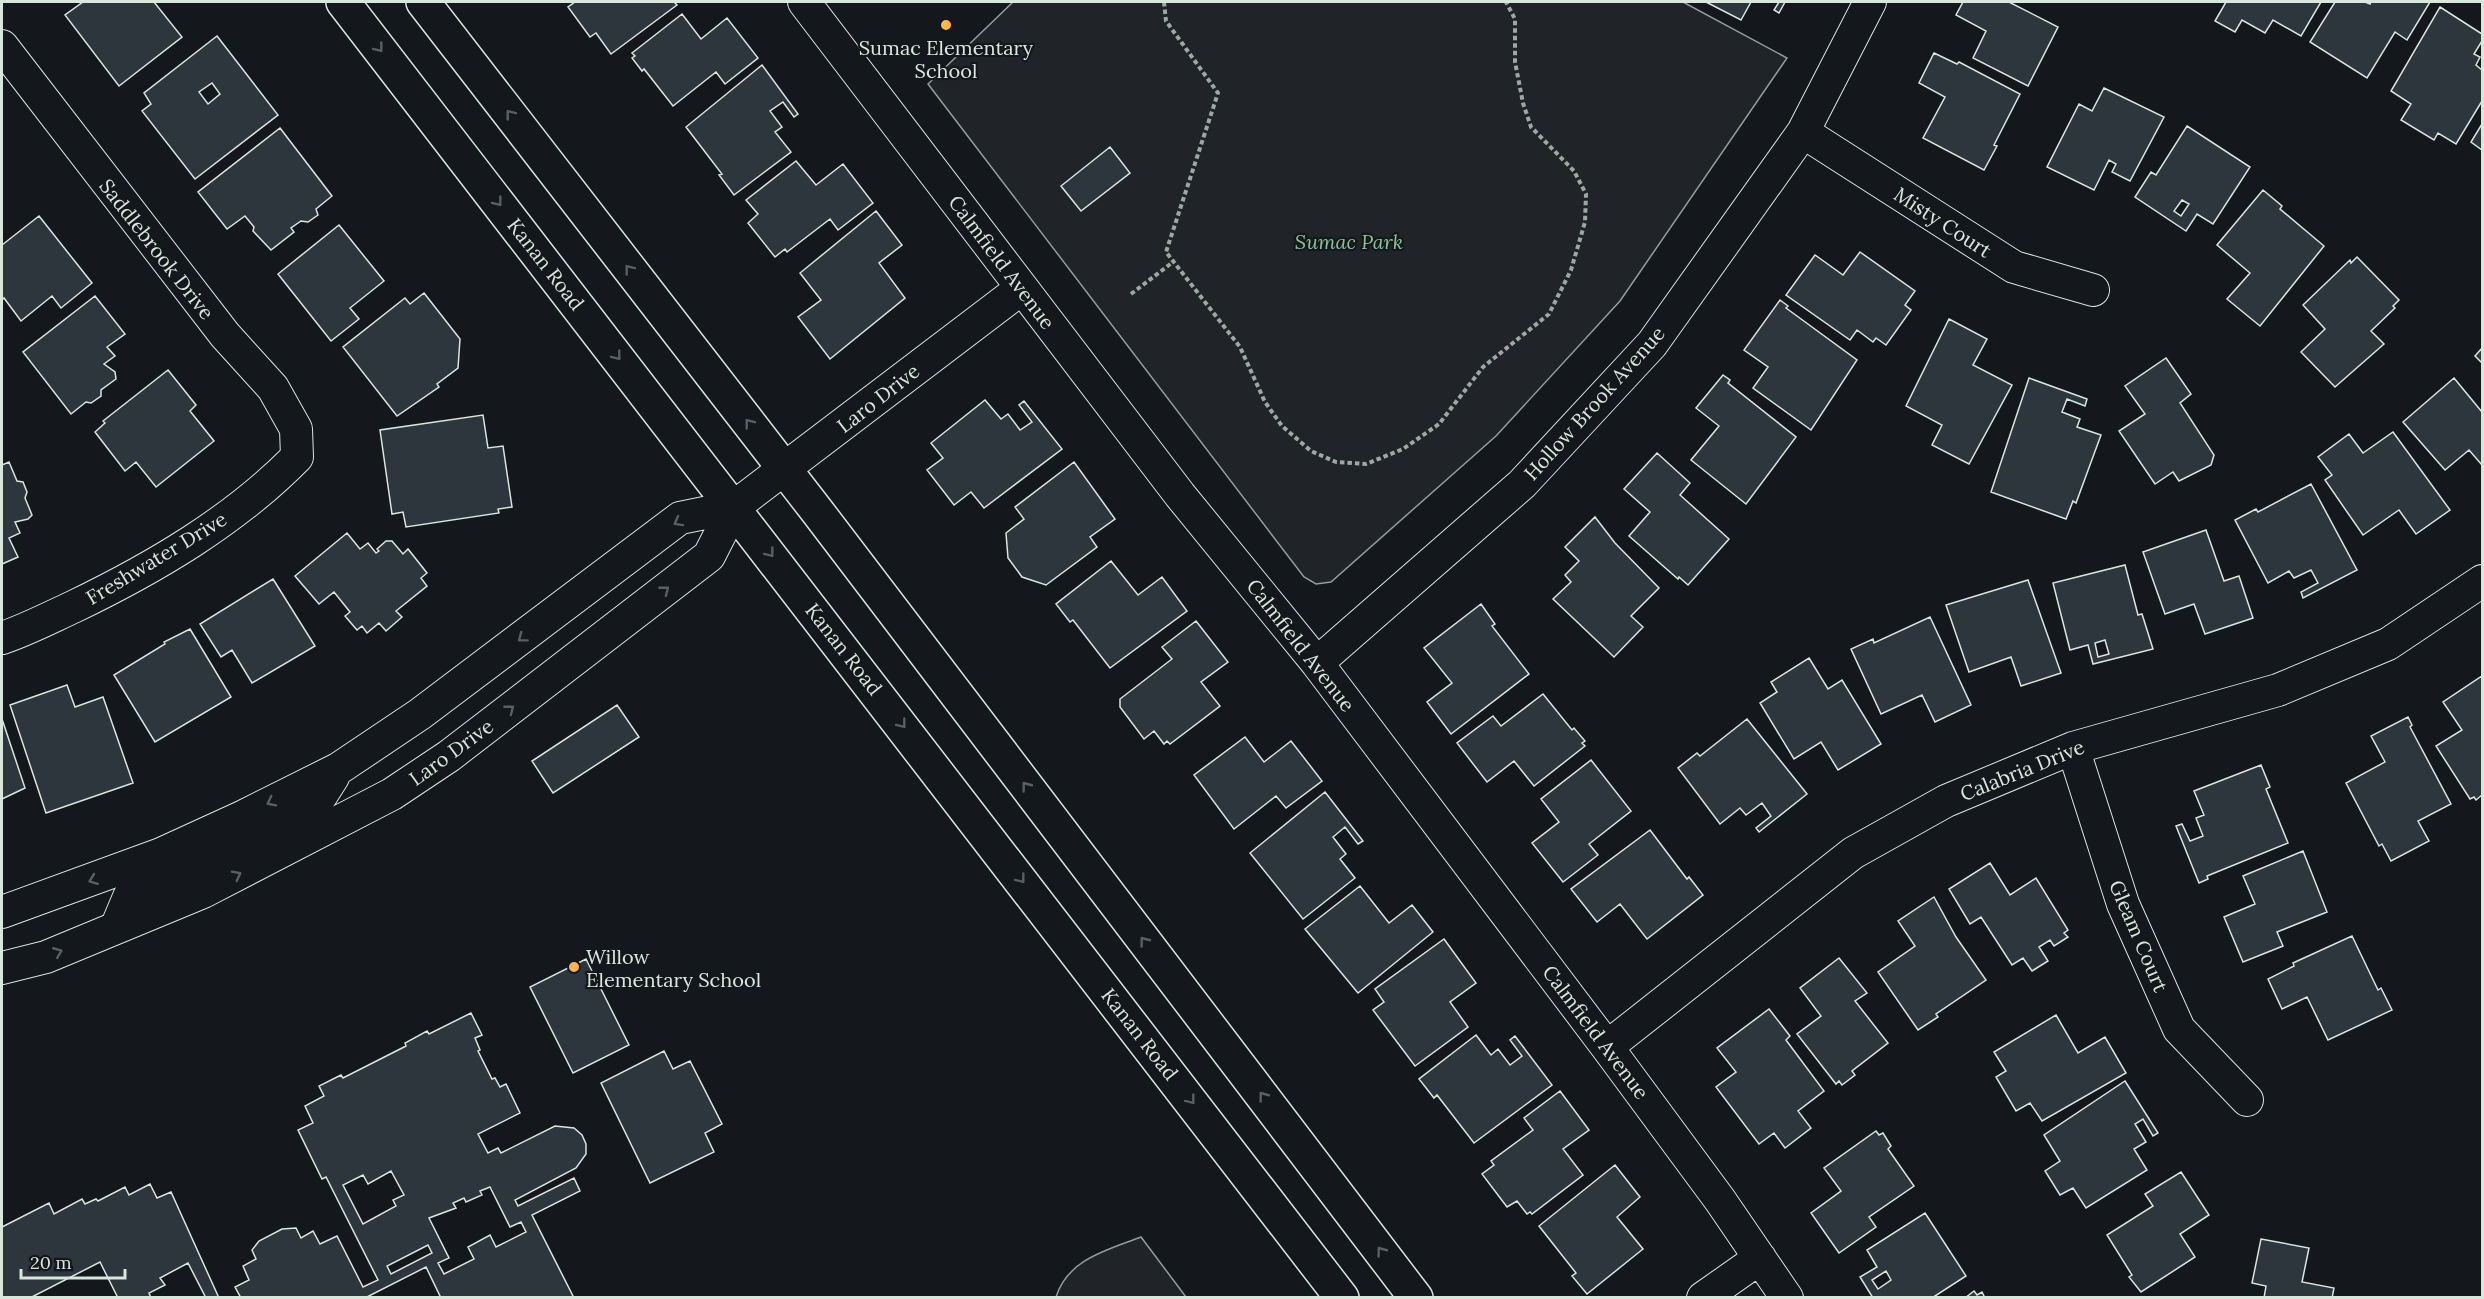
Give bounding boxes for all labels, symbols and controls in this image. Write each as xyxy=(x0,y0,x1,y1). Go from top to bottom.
marker: Sumac Elementary School xyxy=(939,18,953,32)
place label: Sumac Elementary School xyxy=(859,35,1034,83)
one-way arrow xyxy=(371,41,382,52)
one-way arrow xyxy=(506,110,517,121)
street label: Saddlebrook Drive xyxy=(94,174,220,324)
street label: Misty Court xyxy=(1890,181,1997,263)
street label: Calmfield Avenue xyxy=(943,190,1061,334)
one-way arrow xyxy=(491,195,502,206)
street label: Kanan Road xyxy=(502,213,590,315)
park label: Sumac Park xyxy=(1295,229,1403,254)
one-way arrow xyxy=(626,264,637,275)
street label: Hollow Brook Avenue xyxy=(1518,321,1670,485)
one-way arrow xyxy=(610,349,621,360)
street label: Laro Drive xyxy=(832,358,924,438)
one-way arrow xyxy=(745,419,756,430)
street label: Freshwater Drive xyxy=(81,506,231,610)
one-way arrow xyxy=(674,515,684,526)
one-way arrow xyxy=(763,546,774,557)
street label: Calmfield Avenue xyxy=(1241,574,1361,716)
one-way arrow xyxy=(658,586,669,597)
street label: Kanan Road xyxy=(800,598,888,700)
one-way arrow xyxy=(517,631,528,642)
one-way arrow xyxy=(503,705,514,716)
street label: Laro Drive xyxy=(404,713,498,791)
one-way arrow xyxy=(895,718,906,729)
street label: Calabria Drive xyxy=(1956,734,2088,806)
one-way arrow xyxy=(1023,781,1034,792)
one-way arrow xyxy=(267,795,278,807)
one-way arrow xyxy=(230,871,241,882)
one-way arrow xyxy=(1013,872,1024,883)
one-way arrow xyxy=(88,873,99,885)
street label: Gleam Court xyxy=(2104,876,2174,996)
one-way arrow xyxy=(1141,936,1152,947)
place label: Willow Elementary School xyxy=(586,944,761,992)
one-way arrow xyxy=(52,947,63,959)
marker: Willow Elementary School xyxy=(567,960,581,974)
street label: Calmfield Avenue xyxy=(1537,960,1655,1104)
street label: Kanan Road xyxy=(1096,983,1184,1085)
one-way arrow xyxy=(1259,1092,1270,1103)
one-way arrow xyxy=(1183,1093,1194,1104)
scale bar xyxy=(21,1242,124,1280)
one-way arrow xyxy=(1377,1247,1388,1258)
text: 20 m xyxy=(30,1251,72,1274)

